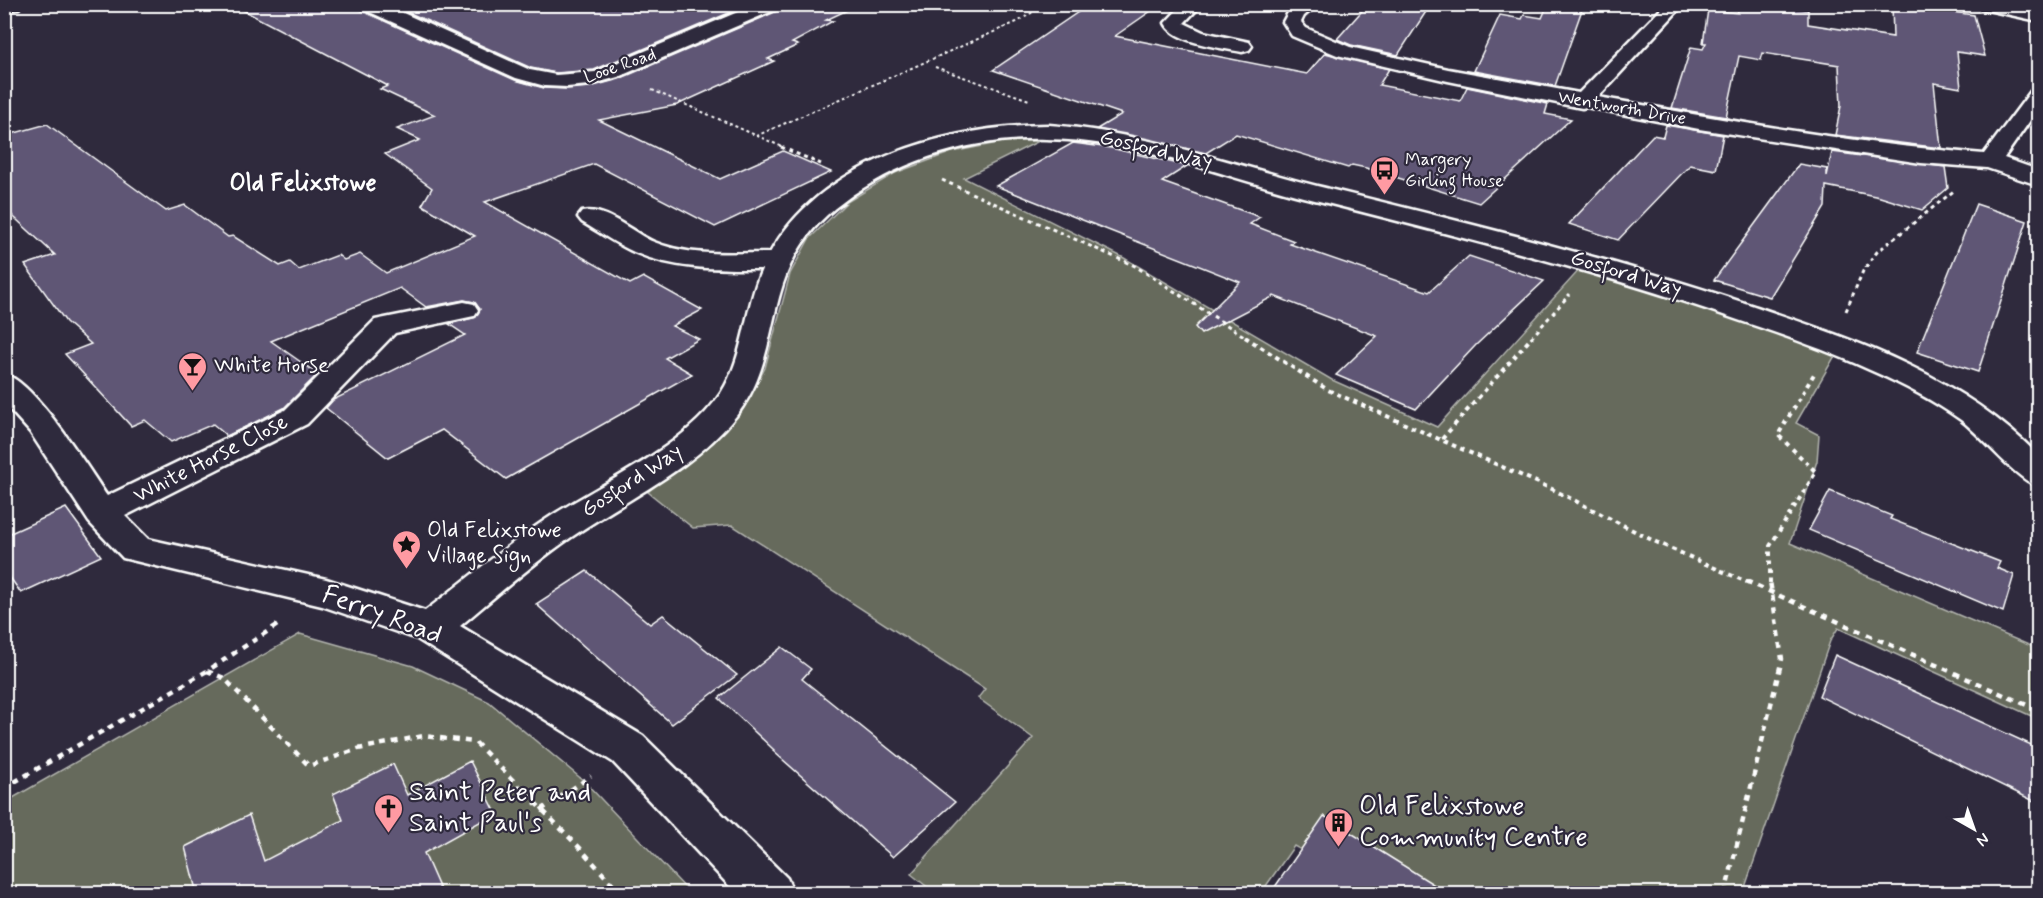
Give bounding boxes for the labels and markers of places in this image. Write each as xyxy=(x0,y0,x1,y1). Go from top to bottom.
place label: Margery Girling House xyxy=(1405,148,1504,195)
bus stop icon: Margery Girling House xyxy=(1368,154,1400,196)
bar icon: White Horse xyxy=(177,350,209,392)
place label: White Horse xyxy=(214,352,329,380)
place label: Old Felixstowe Village Sign xyxy=(427,517,562,573)
place icon: Old Felixstowe Village Sign xyxy=(390,528,422,570)
place label: Saint Peter and Saint Paul's xyxy=(409,775,591,841)
place label: Old Felixstowe Community Centre xyxy=(1359,789,1588,855)
church icon: Saint Peter and Saint Paul's xyxy=(372,792,404,834)
building icon: Old Felixstowe Community Centre xyxy=(1322,806,1354,848)

